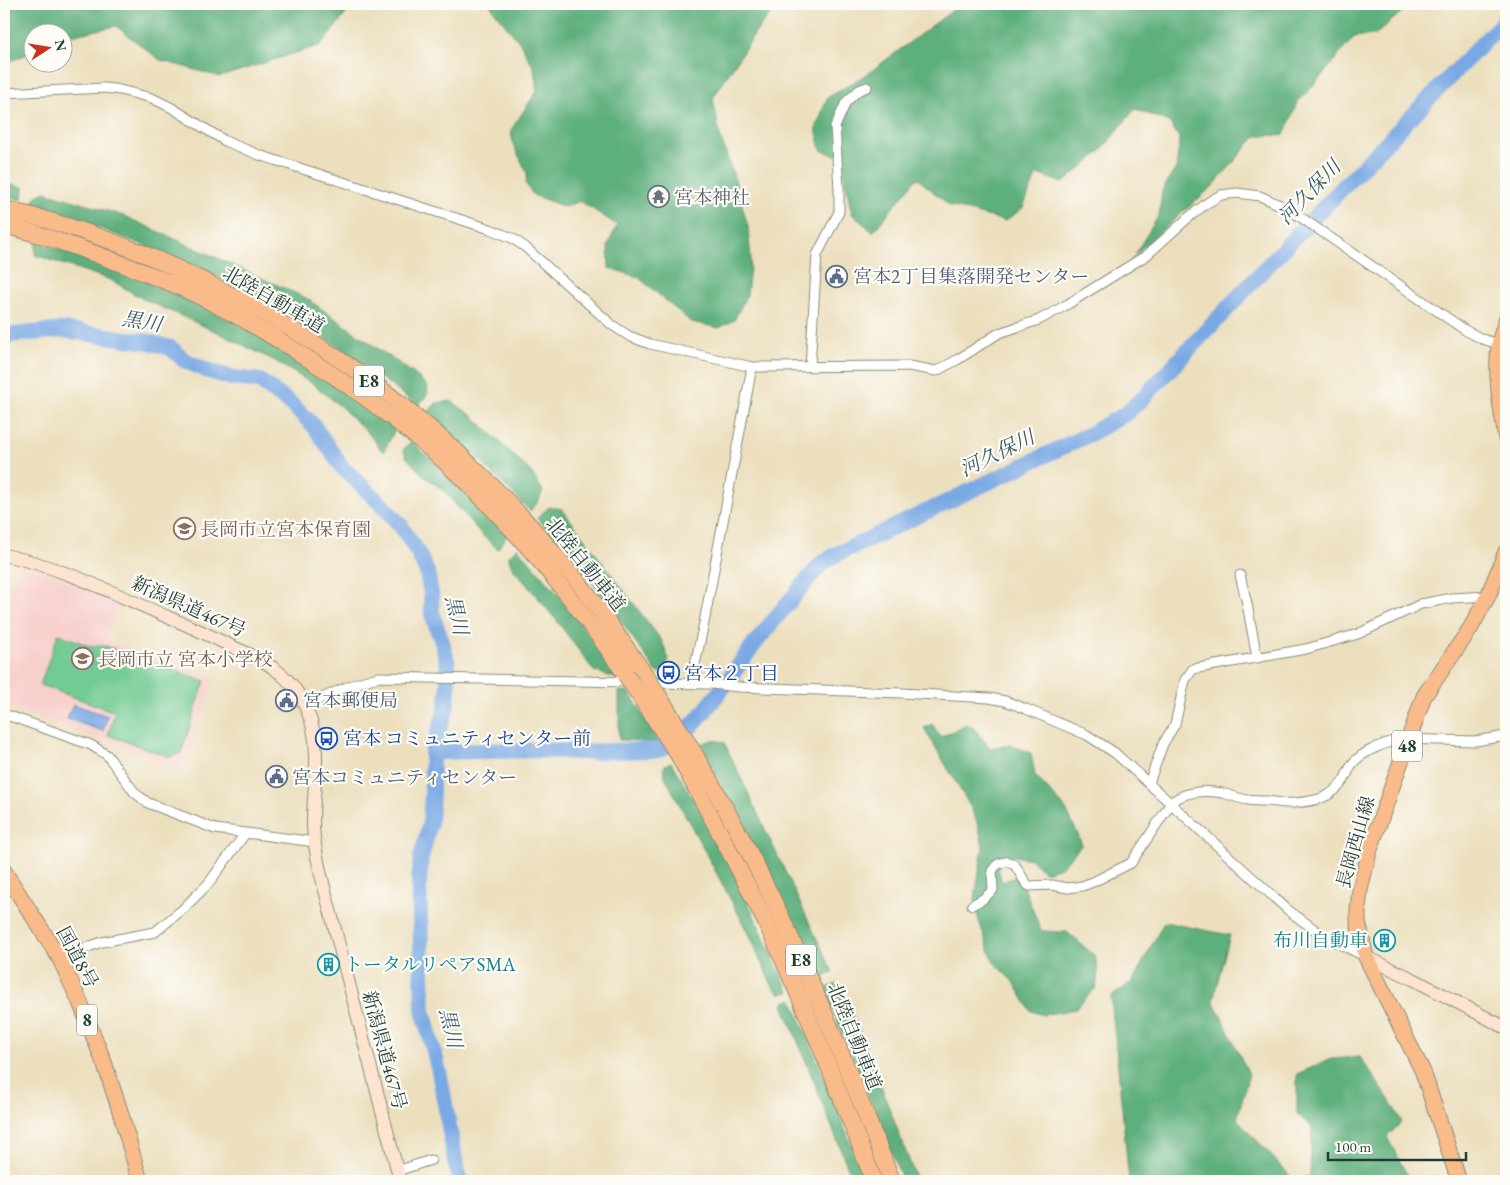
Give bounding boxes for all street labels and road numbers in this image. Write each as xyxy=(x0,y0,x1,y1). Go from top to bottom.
street label: 北陸自動車道 xyxy=(218,260,329,339)
road number: E8 xyxy=(354,366,384,396)
street label: 北陸自動車道 xyxy=(540,512,631,616)
street label: 新潟県道467号 xyxy=(128,570,250,643)
road number: 48 xyxy=(1392,730,1422,761)
street label: 長岡西山線 xyxy=(1330,793,1381,891)
street label: 国道8号 xyxy=(51,922,104,992)
road number: E8 xyxy=(786,944,816,976)
street label: 北陸自動車道 xyxy=(822,979,887,1094)
street label: 新潟県道467号 xyxy=(357,988,412,1112)
road number: 8 xyxy=(77,1004,97,1036)

